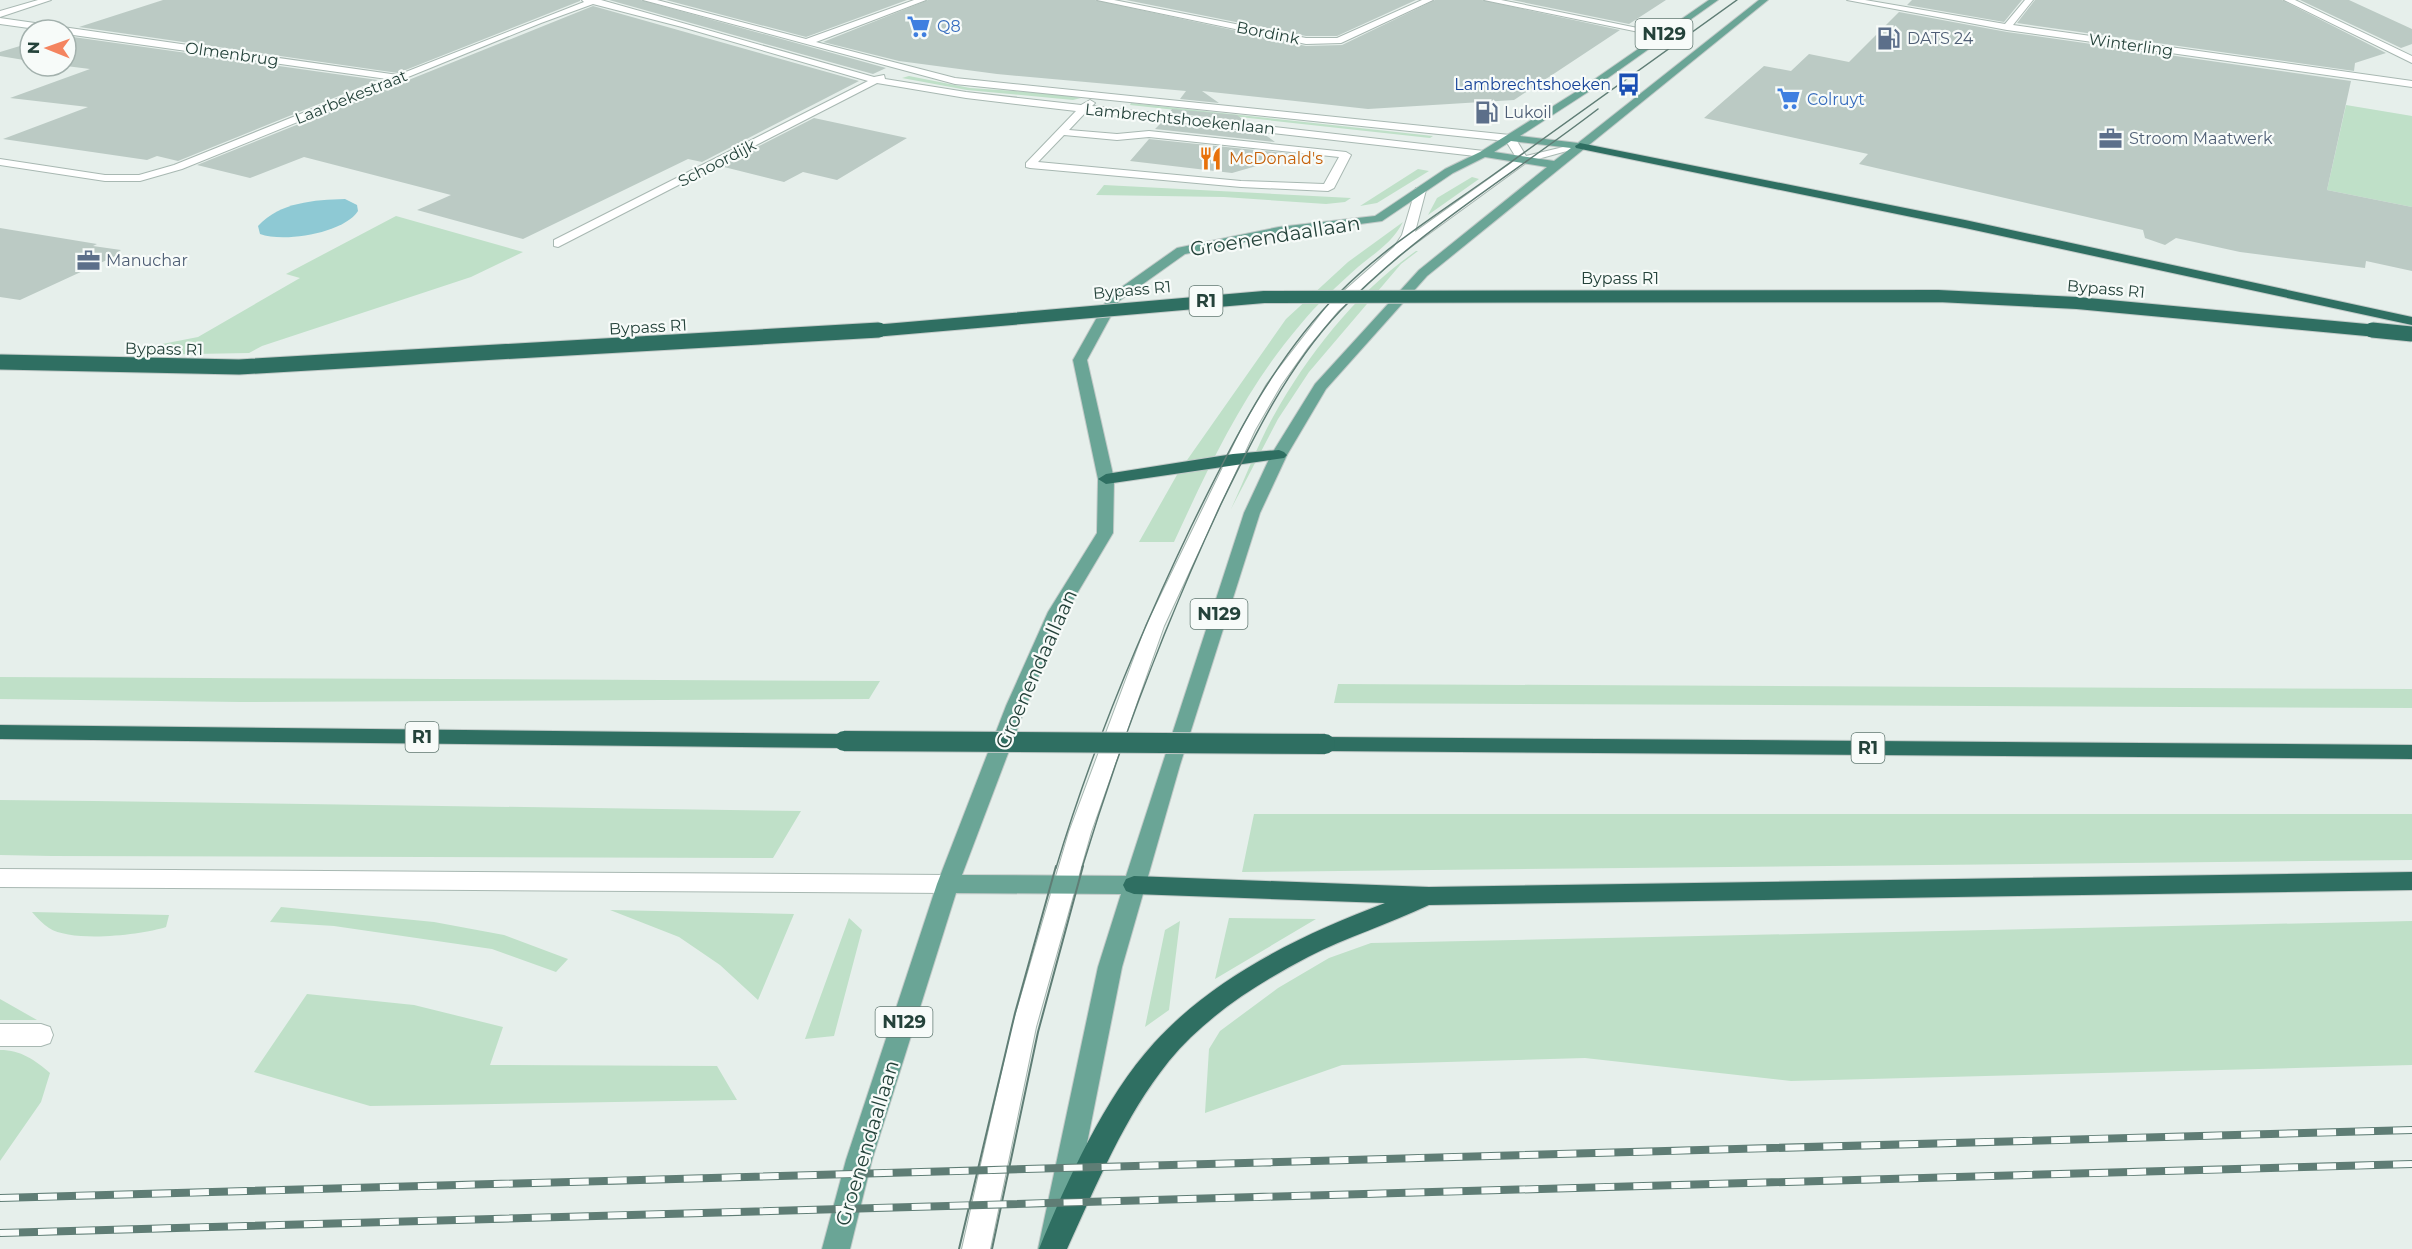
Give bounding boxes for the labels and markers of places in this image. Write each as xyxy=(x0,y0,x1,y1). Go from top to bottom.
supermarket icon: Q8 xyxy=(906,13,932,39)
place label: Q8 xyxy=(937,17,961,36)
fuel station icon: DATS 24 xyxy=(1876,25,1902,51)
place label: DATS 24 xyxy=(1907,29,1974,48)
bus stop icon: Lambrechtshoeken xyxy=(1616,71,1642,97)
place label: Lambrechtshoeken xyxy=(1454,75,1611,94)
supermarket icon: Colruyt xyxy=(1776,86,1802,112)
place label: Colruyt xyxy=(1807,90,1865,109)
fuel station icon: Lukoil xyxy=(1473,99,1499,125)
place label: Lukoil xyxy=(1504,103,1552,122)
office icon: Stroom Maatwerk xyxy=(2098,125,2124,151)
place label: Stroom Maatwerk xyxy=(2129,129,2273,148)
restaurant icon: McDonald's xyxy=(1198,145,1224,171)
place label: McDonald's xyxy=(1229,149,1323,168)
office icon: Manuchar xyxy=(75,247,101,273)
place label: Manuchar xyxy=(106,251,188,270)

